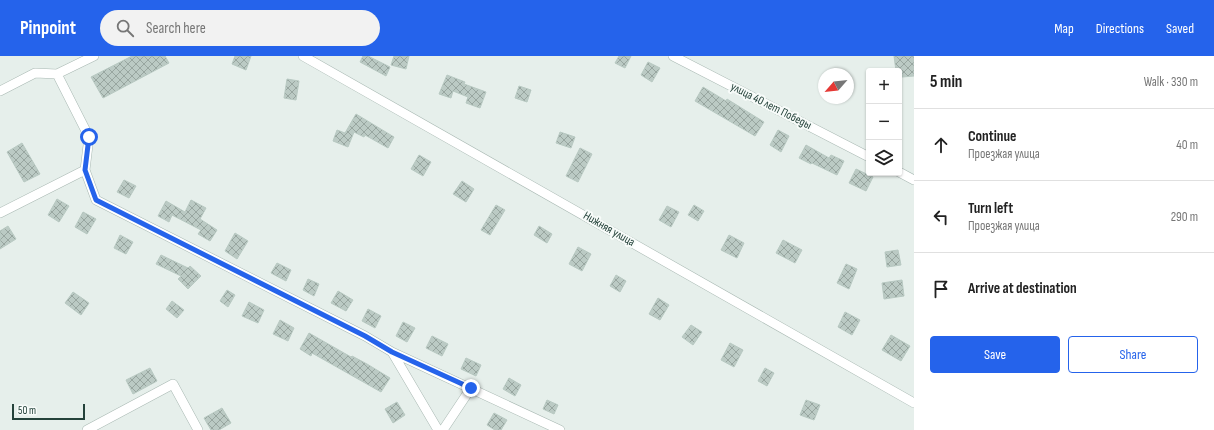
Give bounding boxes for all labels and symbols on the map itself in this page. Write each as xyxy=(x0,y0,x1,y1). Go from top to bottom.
north arrow xyxy=(818,68,854,104)
street label: улица 40 лет Победы xyxy=(728,79,814,133)
route start xyxy=(80,128,98,146)
street label: Нижняя улица xyxy=(580,208,638,250)
route end xyxy=(462,379,480,397)
scale bar xyxy=(12,402,85,421)

